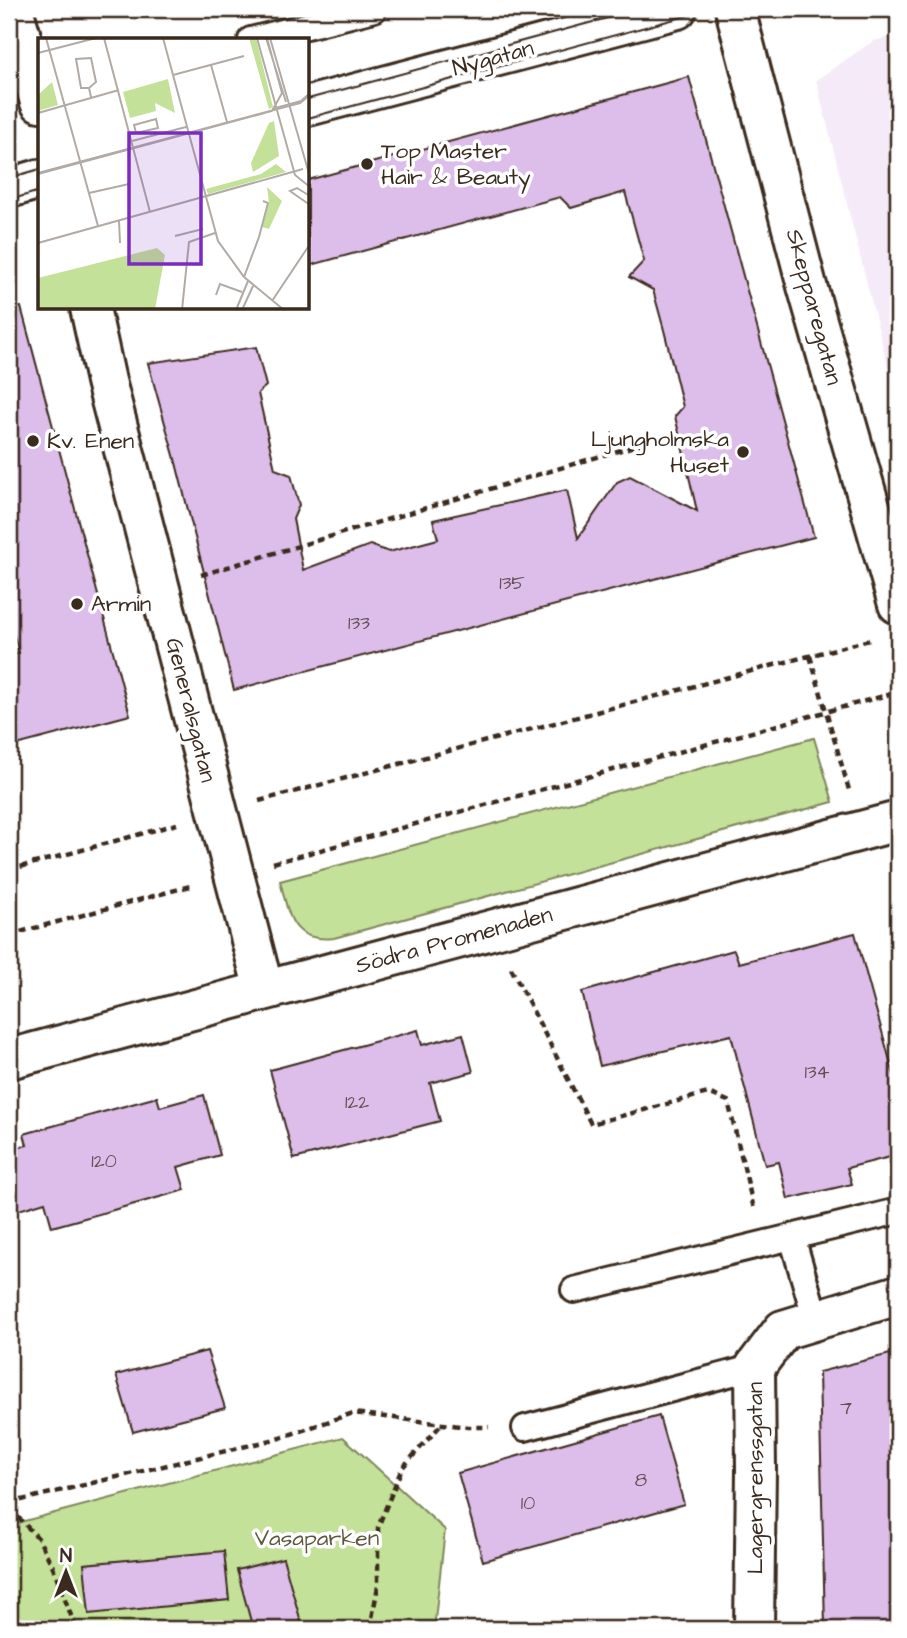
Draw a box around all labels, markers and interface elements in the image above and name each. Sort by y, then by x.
street label: Nygatan [449,32,538,85]
inset map [38,38,310,310]
place label: Top Master Hair & Beauty [381,135,531,194]
marker: Top Master Hair & Beauty [359,156,375,172]
street label: Skepparegatan [777,226,850,389]
place label: Ljungholmska Huset [591,423,730,481]
place label: Kv. Enen [47,425,134,457]
marker: Kv. Enen [25,433,41,449]
marker: Ljungholmska Huset [735,444,751,460]
house number: 135 [499,570,525,597]
place label: Armin [91,588,151,620]
marker: Armin [69,596,85,612]
house number: 133 [348,610,370,637]
street label: Generalsgatan [157,634,224,786]
street label: Södra Promenaden [352,898,556,982]
house number: 134 [804,1059,830,1086]
house number: 122 [345,1089,369,1116]
house number: 120 [91,1148,117,1175]
street label: Lagergrenssgatan [739,1382,772,1574]
house number: 7 [840,1395,852,1422]
house number: 8 [635,1467,647,1494]
house number: 10 [521,1490,535,1517]
park label: Vasaparken [255,1522,379,1554]
north arrow [32,1536,102,1606]
text: N [60,1543,72,1570]

